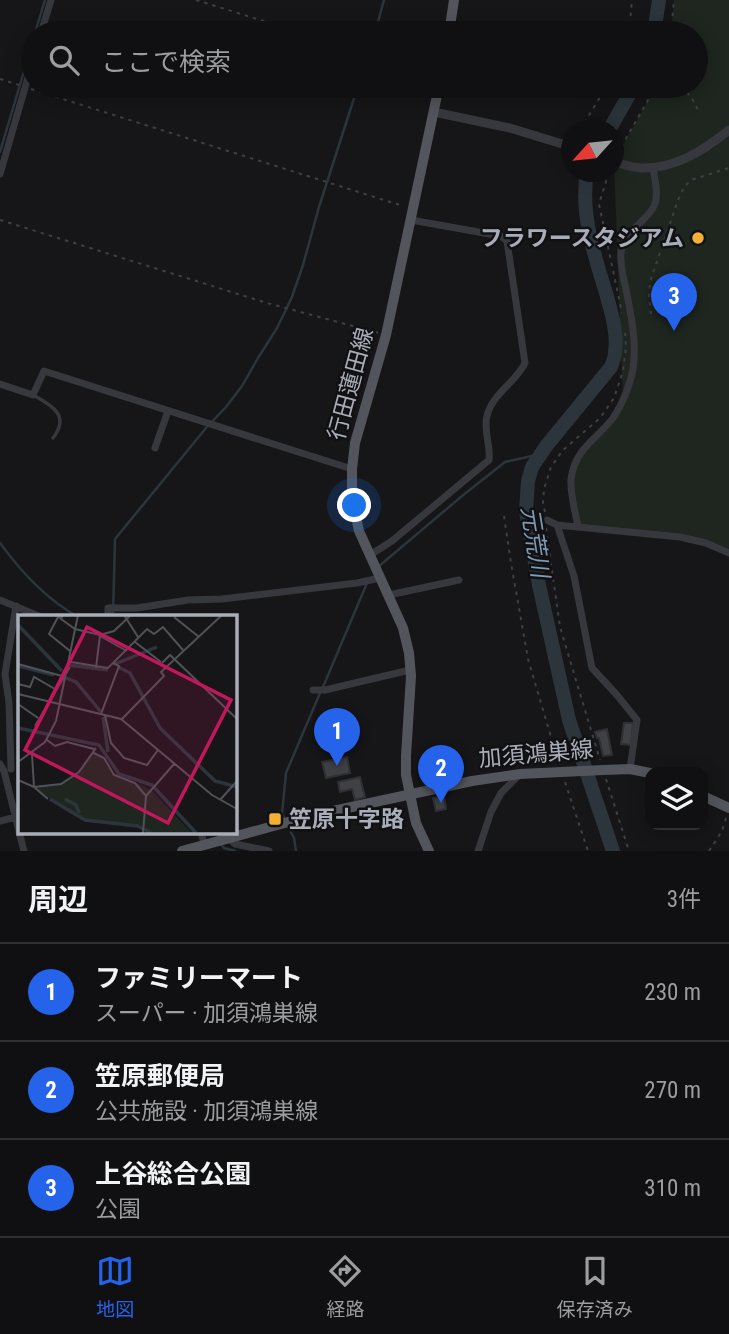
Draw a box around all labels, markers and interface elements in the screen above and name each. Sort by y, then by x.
search box [21,21,708,98]
icon: search [45,41,83,79]
text: ここで検索 [101,47,231,77]
north arrow [561,119,624,182]
place label: フラワースタジアム [480,225,684,252]
marker: フラワースタジアム [690,230,706,246]
pin: 3 [651,273,697,331]
street label: 行田蓮田線 [323,325,379,443]
your location [337,488,371,522]
water label: 元荒川 [516,504,555,583]
inset map [18,615,236,834]
pin: 1 [314,708,360,766]
street label: 加須鴻巣線 [478,736,594,772]
pin: 2 [418,745,464,803]
map controls [645,767,708,830]
button: layers [645,767,708,830]
place label: 笠原十字路 [289,806,404,833]
marker: 笠原十字路 [267,811,283,827]
text: 周辺 [28,882,88,917]
text: 3件 [667,886,701,913]
text: ファミリーマート [95,963,303,993]
text: 1 [45,979,57,1006]
text: 230 m [644,979,701,1006]
text: スーパー · 加須鴻巣線 [95,1000,318,1027]
text: 笠原郵便局 [95,1061,225,1091]
text: 2 [45,1077,57,1104]
text: 270 m [644,1077,701,1104]
text: 公共施設 · 加須鴻巣線 [95,1098,318,1125]
text: 上谷総合公園 [95,1159,251,1189]
text: 3 [45,1175,57,1202]
text: 310 m [644,1175,701,1202]
text: 公園 [95,1196,141,1223]
tab: 地図 [96,1252,134,1321]
tab: 経路 [326,1252,365,1321]
tab: 保存済み [557,1252,633,1321]

